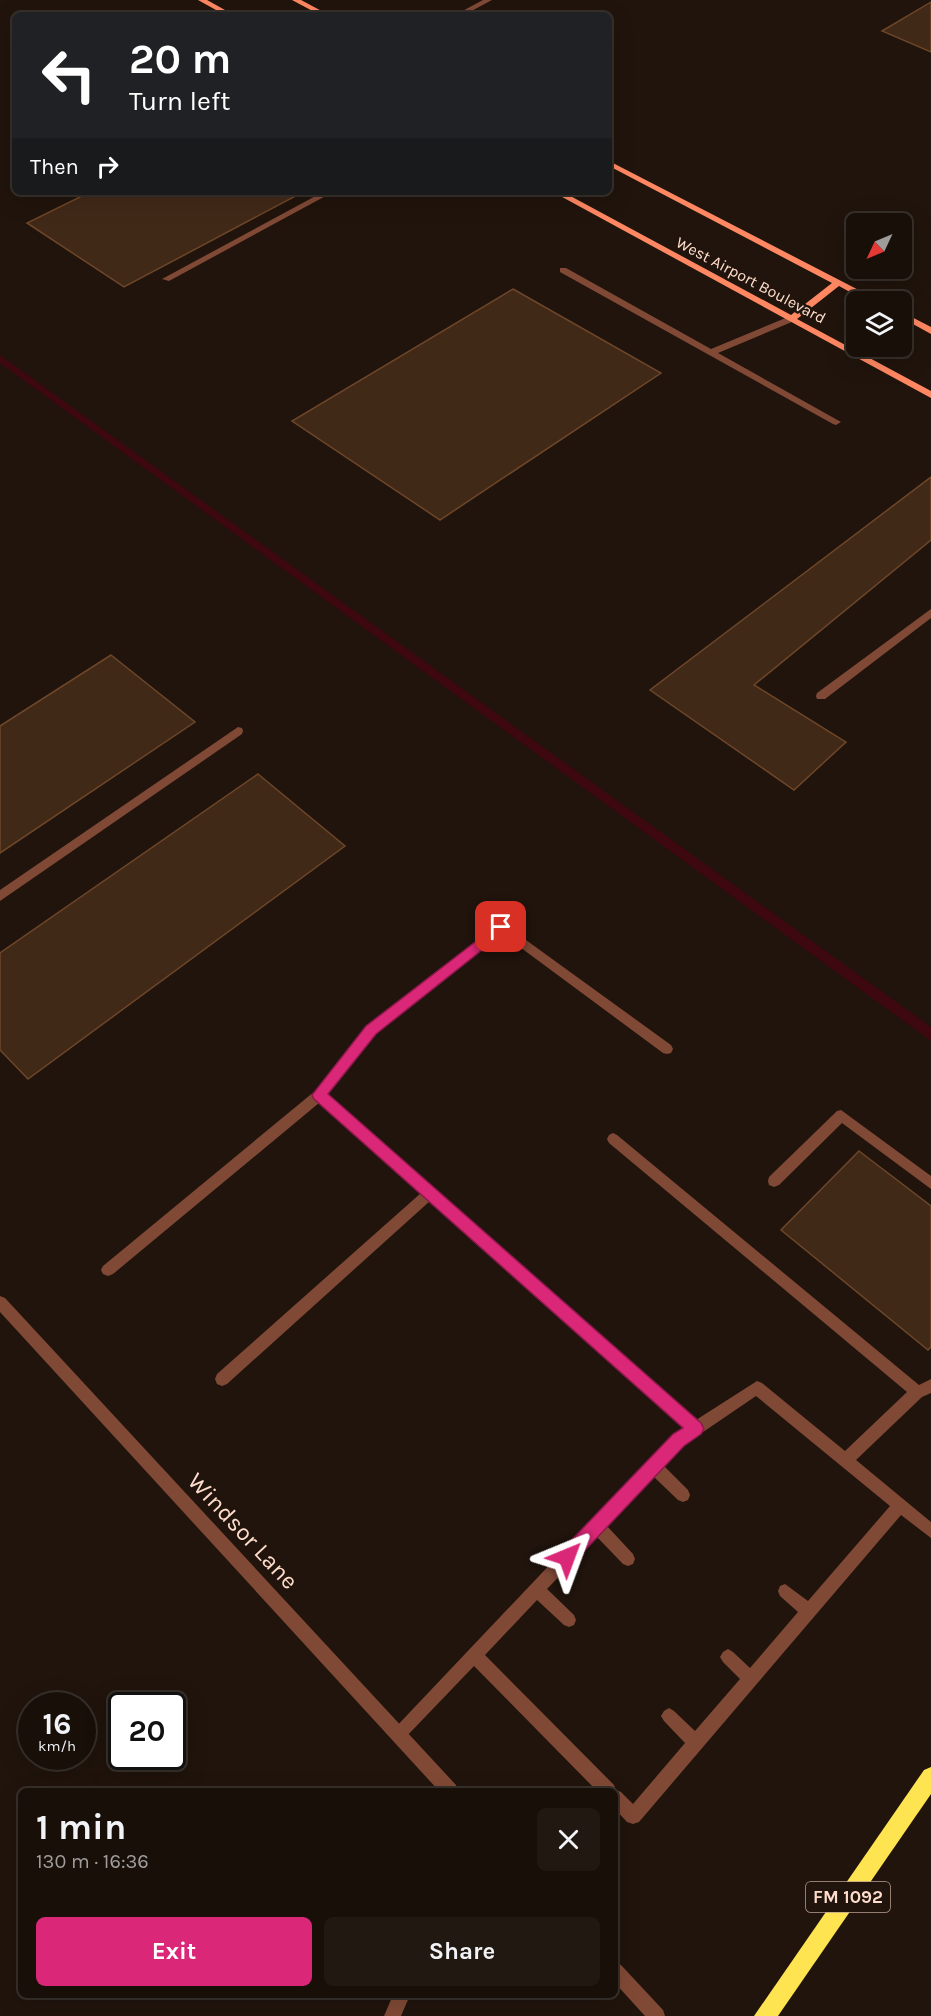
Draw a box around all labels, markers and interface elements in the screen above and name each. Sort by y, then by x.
text: 20 m [129,34,231,84]
icon: left [30,36,108,114]
text: Turn left [129,85,230,117]
icon: right [91,150,124,183]
text: Then [30,154,79,180]
north arrow [846,213,912,279]
map controls [846,213,912,357]
street label: West Airport Boulevard [673,232,829,328]
button: layers [846,291,912,357]
pin [475,901,526,952]
icon: arrive [484,910,517,943]
street label: Windsor Lane [182,1467,304,1595]
position arrow [535,1525,599,1589]
speed limit sign: 20 [108,1692,186,1770]
text: 16 [43,1706,71,1742]
text: km/h [38,1737,76,1755]
text: 1 min [36,1806,126,1848]
button: close [537,1808,600,1871]
text: 130 m · 16:36 [36,1850,149,1873]
road number: FM 1092 [806,1882,890,1912]
button: Exit [36,1917,312,1986]
button: Share [324,1917,600,1986]

